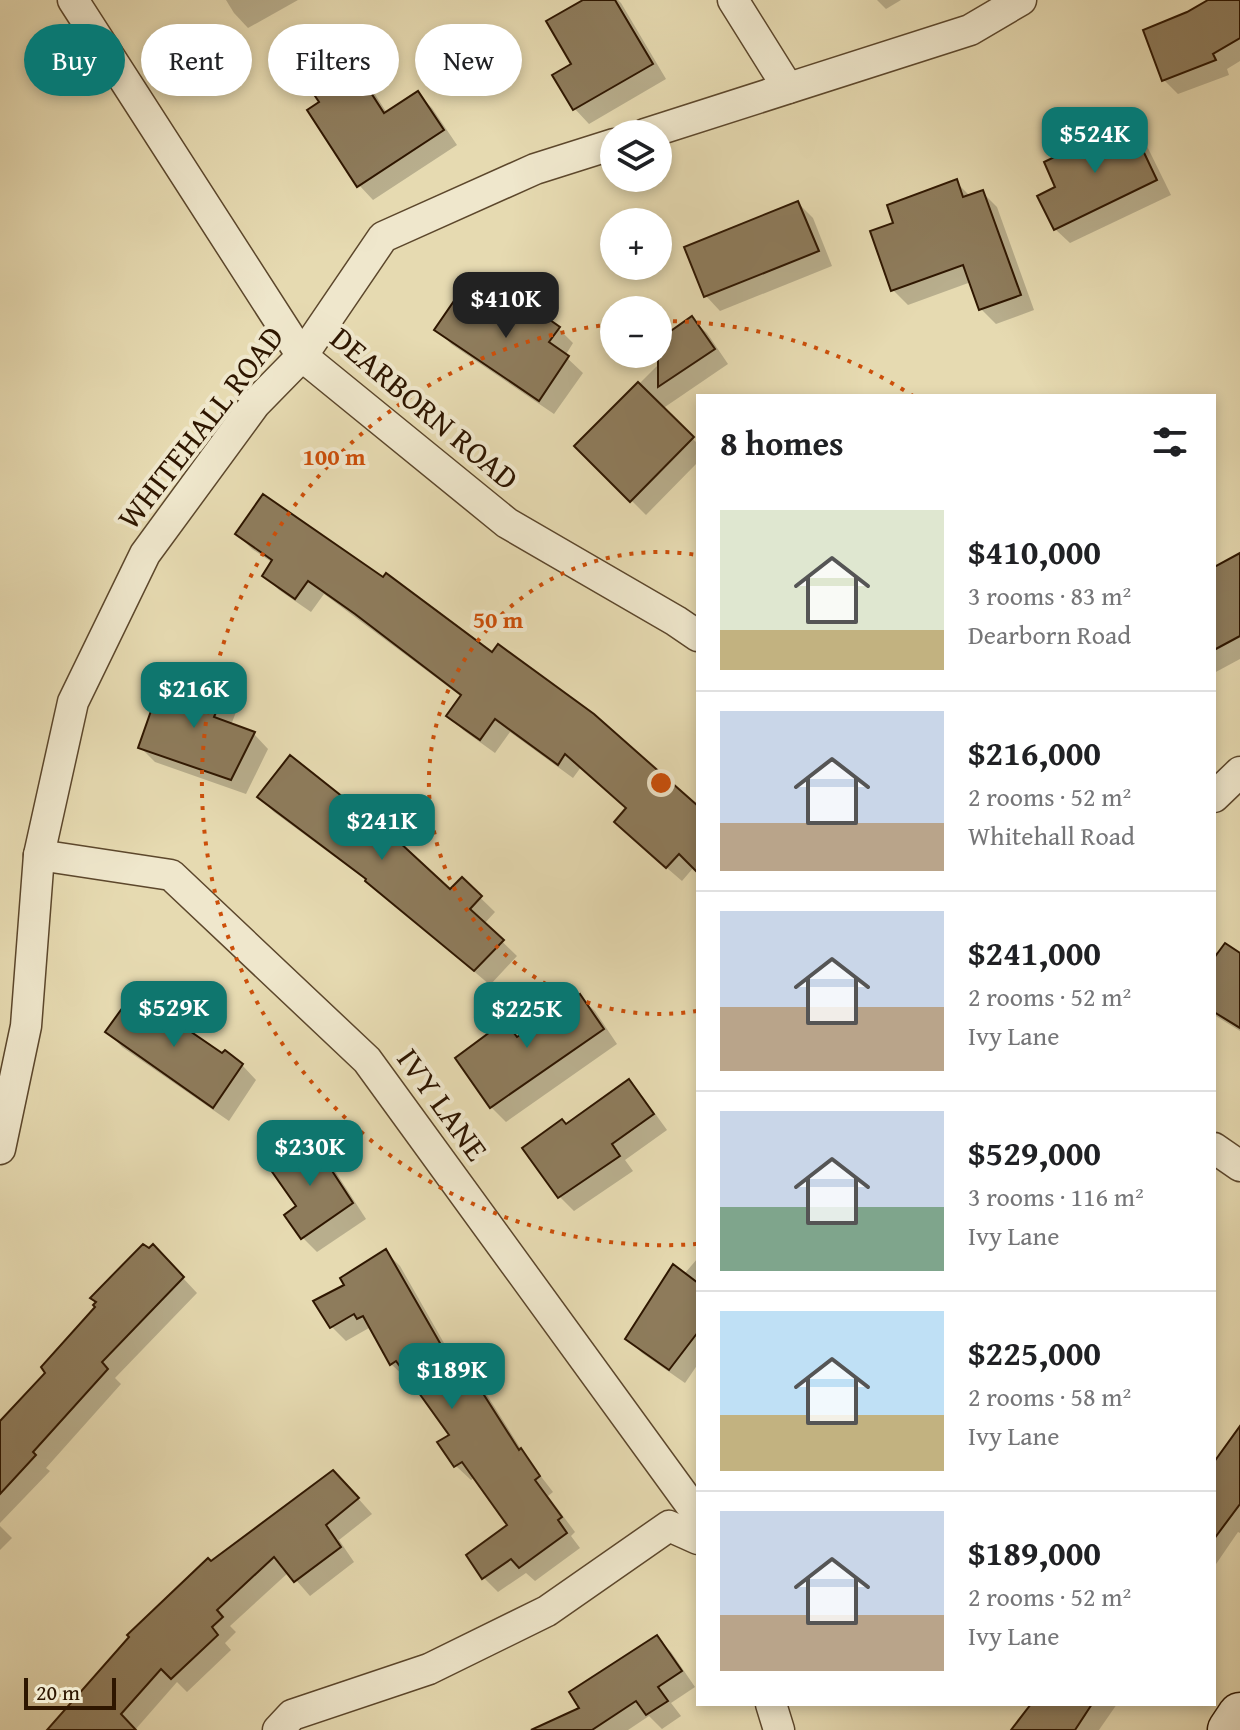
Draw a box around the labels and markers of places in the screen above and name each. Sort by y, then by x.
pin: $524K [1039,107,1151,175]
pin: $410K [450,272,562,340]
pin: $216K [138,662,250,730]
centre of rings [647,769,675,797]
pin: $241K [326,794,438,862]
pin: $529K [118,981,230,1049]
pin: $225K [471,982,583,1050]
pin: $230K [254,1120,366,1188]
pin: $189K [396,1343,508,1411]

